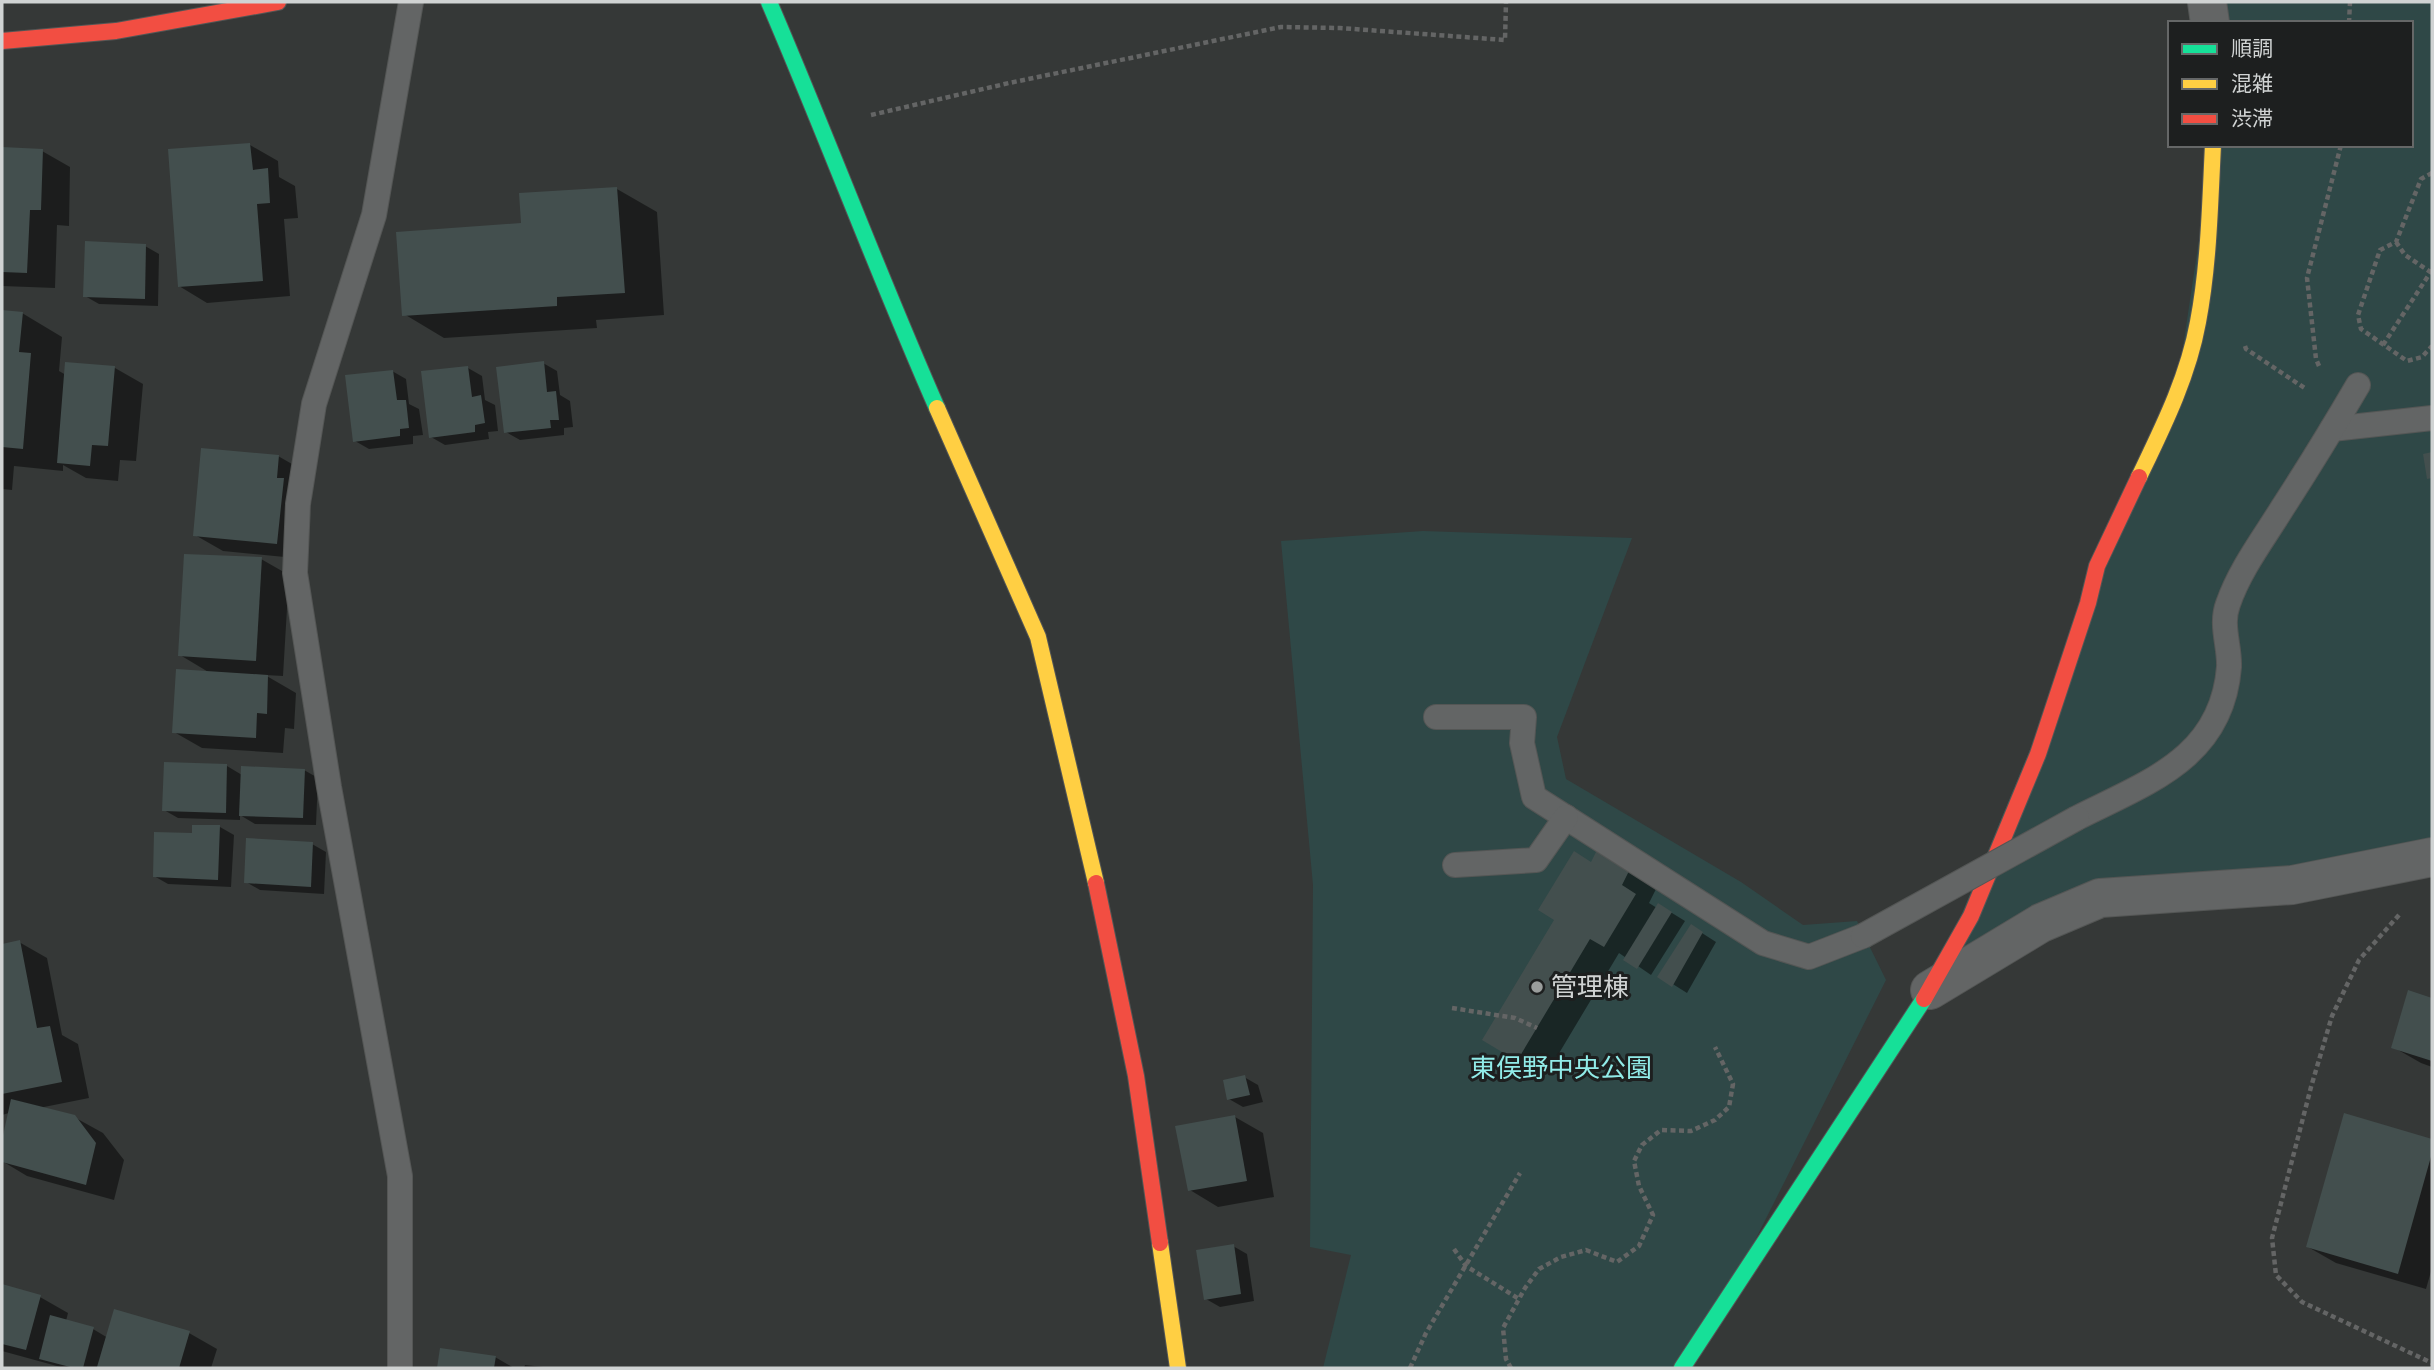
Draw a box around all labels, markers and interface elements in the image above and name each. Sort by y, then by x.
legend [2168,21,2413,147]
text: 順調 [2231,38,2273,60]
text: 混雑 [2231,73,2273,95]
text: 渋滞 [2231,108,2273,130]
place label: 管理棟 [1551,973,1629,1001]
marker: 管理棟 [1529,979,1545,995]
park label: 東俣野中央公園 [1470,1055,1652,1082]

